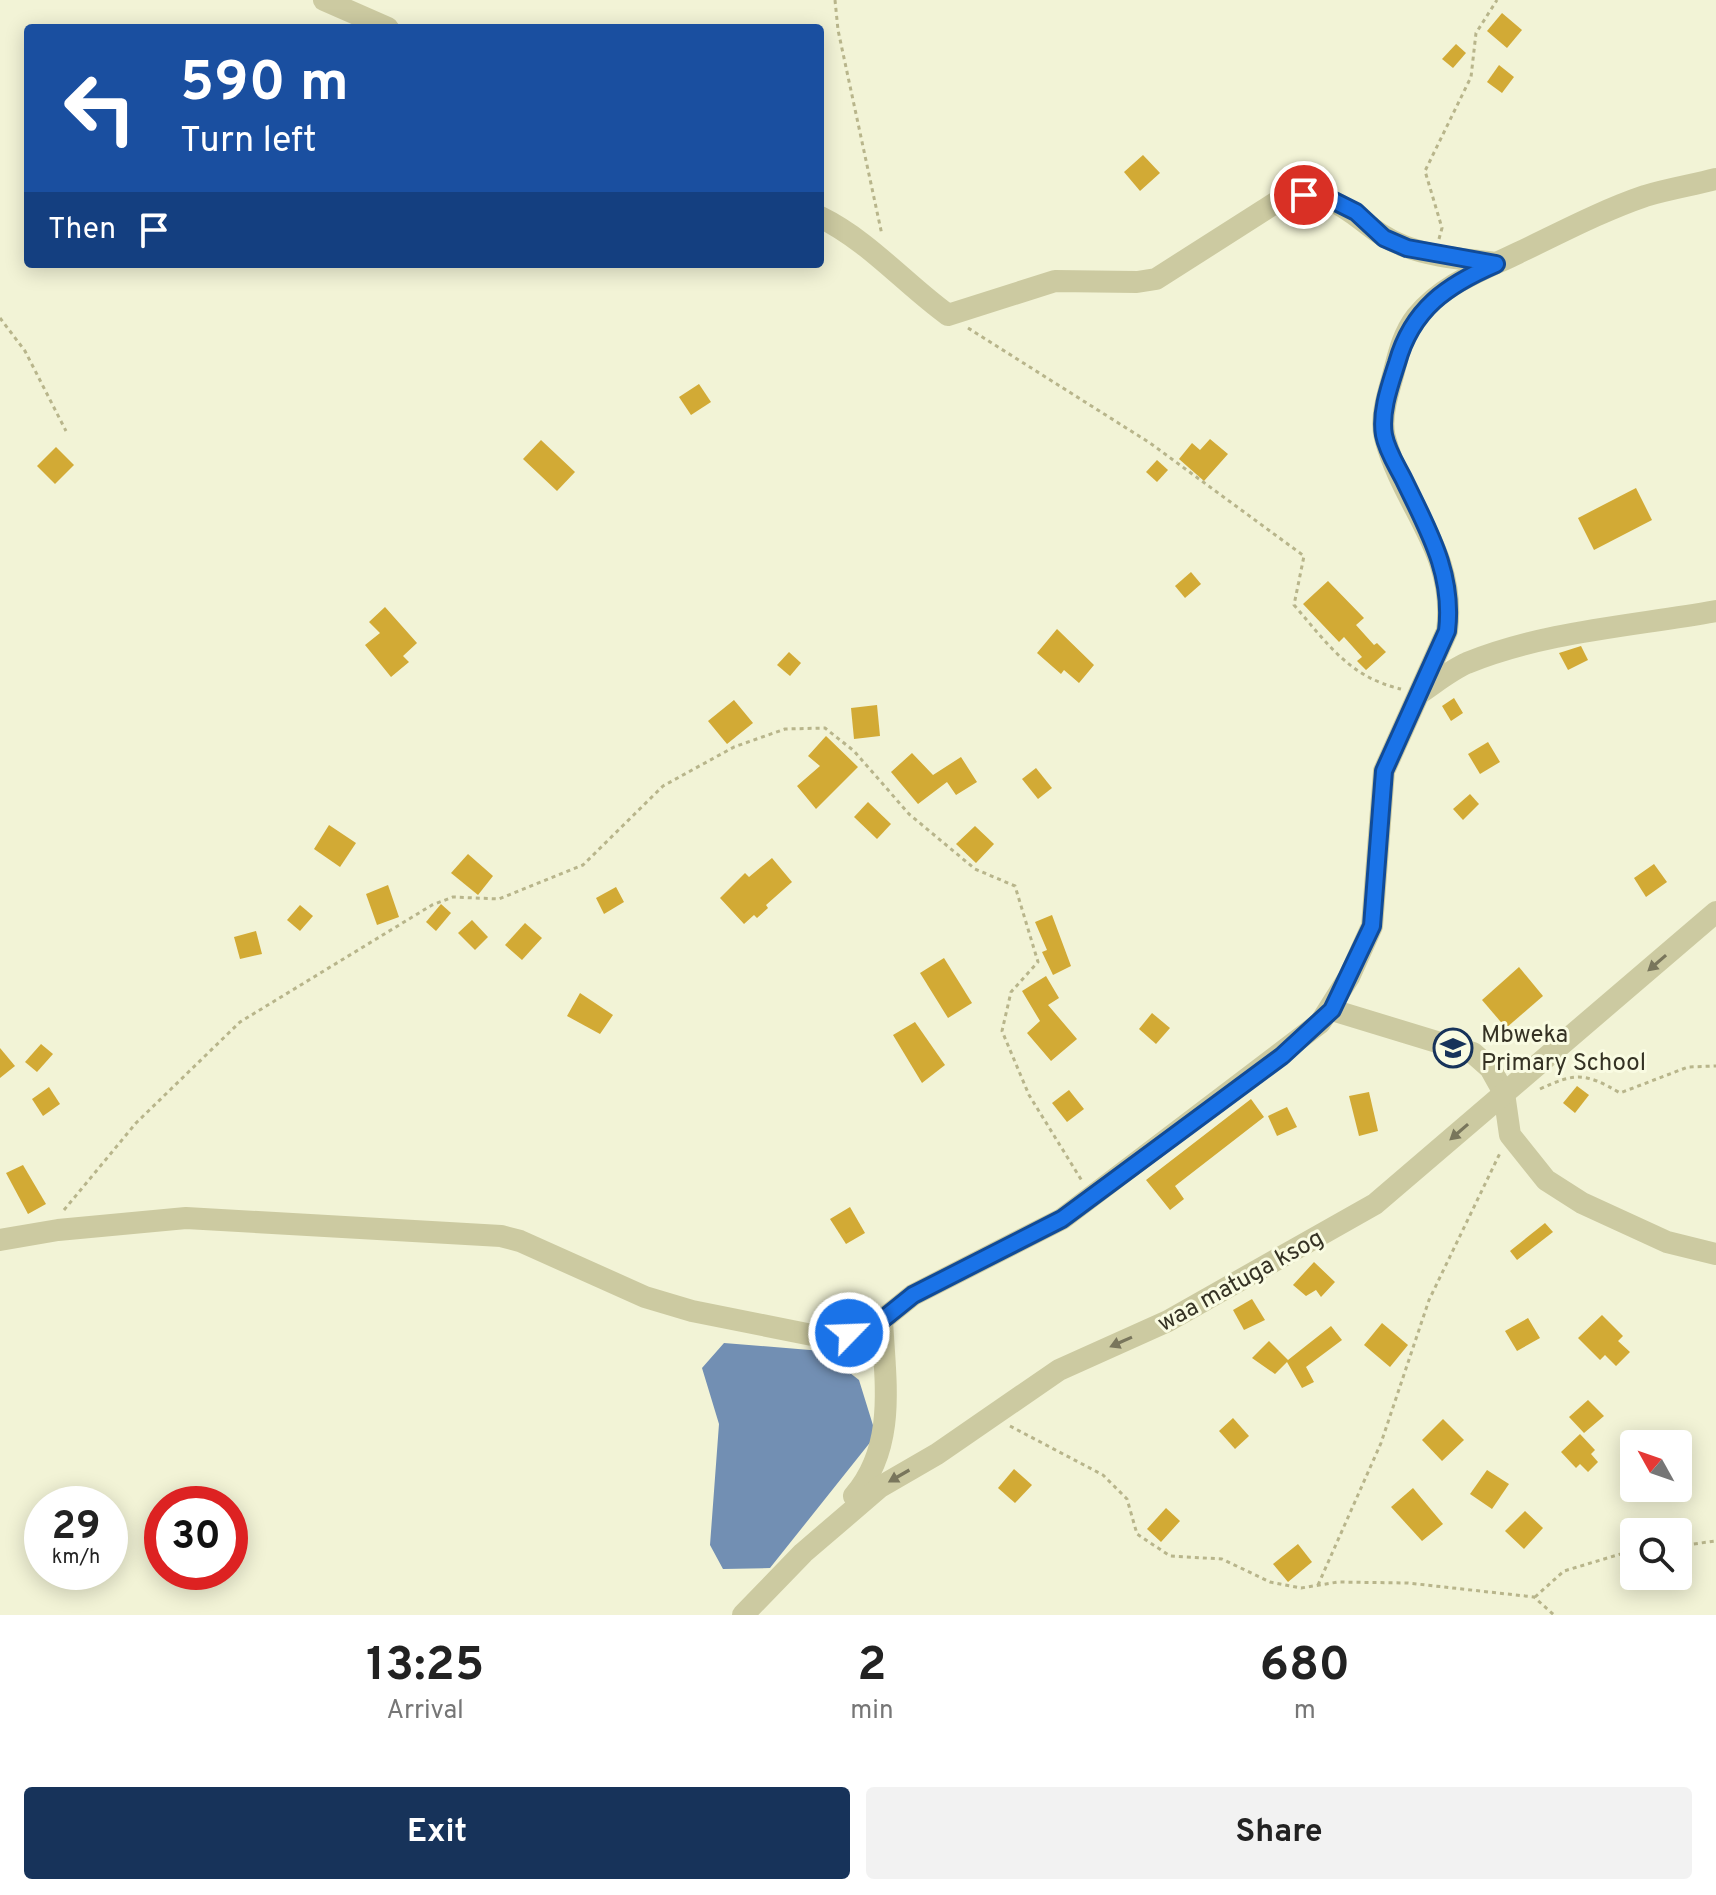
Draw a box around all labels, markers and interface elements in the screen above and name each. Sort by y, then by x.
text: 590 m [180,50,349,120]
icon: left [48,56,152,160]
text: Turn left [180,119,317,165]
pin [1270,161,1338,229]
icon: arrive [1282,173,1326,217]
icon: arrive [132,208,176,252]
text: Then [48,212,116,249]
one-way arrow [1647,954,1667,971]
place label: Mbweka Primary School [1481,1021,1646,1079]
school or university icon: Mbweka Primary School [1432,1027,1474,1069]
one-way arrow [1449,1123,1469,1140]
street label: waa matuga ksog [1153,1224,1329,1340]
position arrow [807,1291,891,1375]
one-way arrow [1109,1335,1133,1349]
north arrow [1620,1430,1692,1502]
map controls [1620,1430,1692,1590]
one-way arrow [888,1469,910,1483]
speed limit sign: 30 [144,1486,248,1590]
text: 29 [51,1503,101,1553]
button: search [1620,1518,1692,1590]
text: km/h [52,1545,100,1571]
text: 13:25 [366,1637,484,1697]
text: 2 [857,1637,887,1697]
text: 680 [1260,1637,1350,1697]
text: Arrival [386,1695,464,1728]
text: min [850,1695,894,1728]
text: m [1294,1695,1316,1728]
button: Exit [24,1787,850,1879]
button: Share [866,1787,1692,1879]

